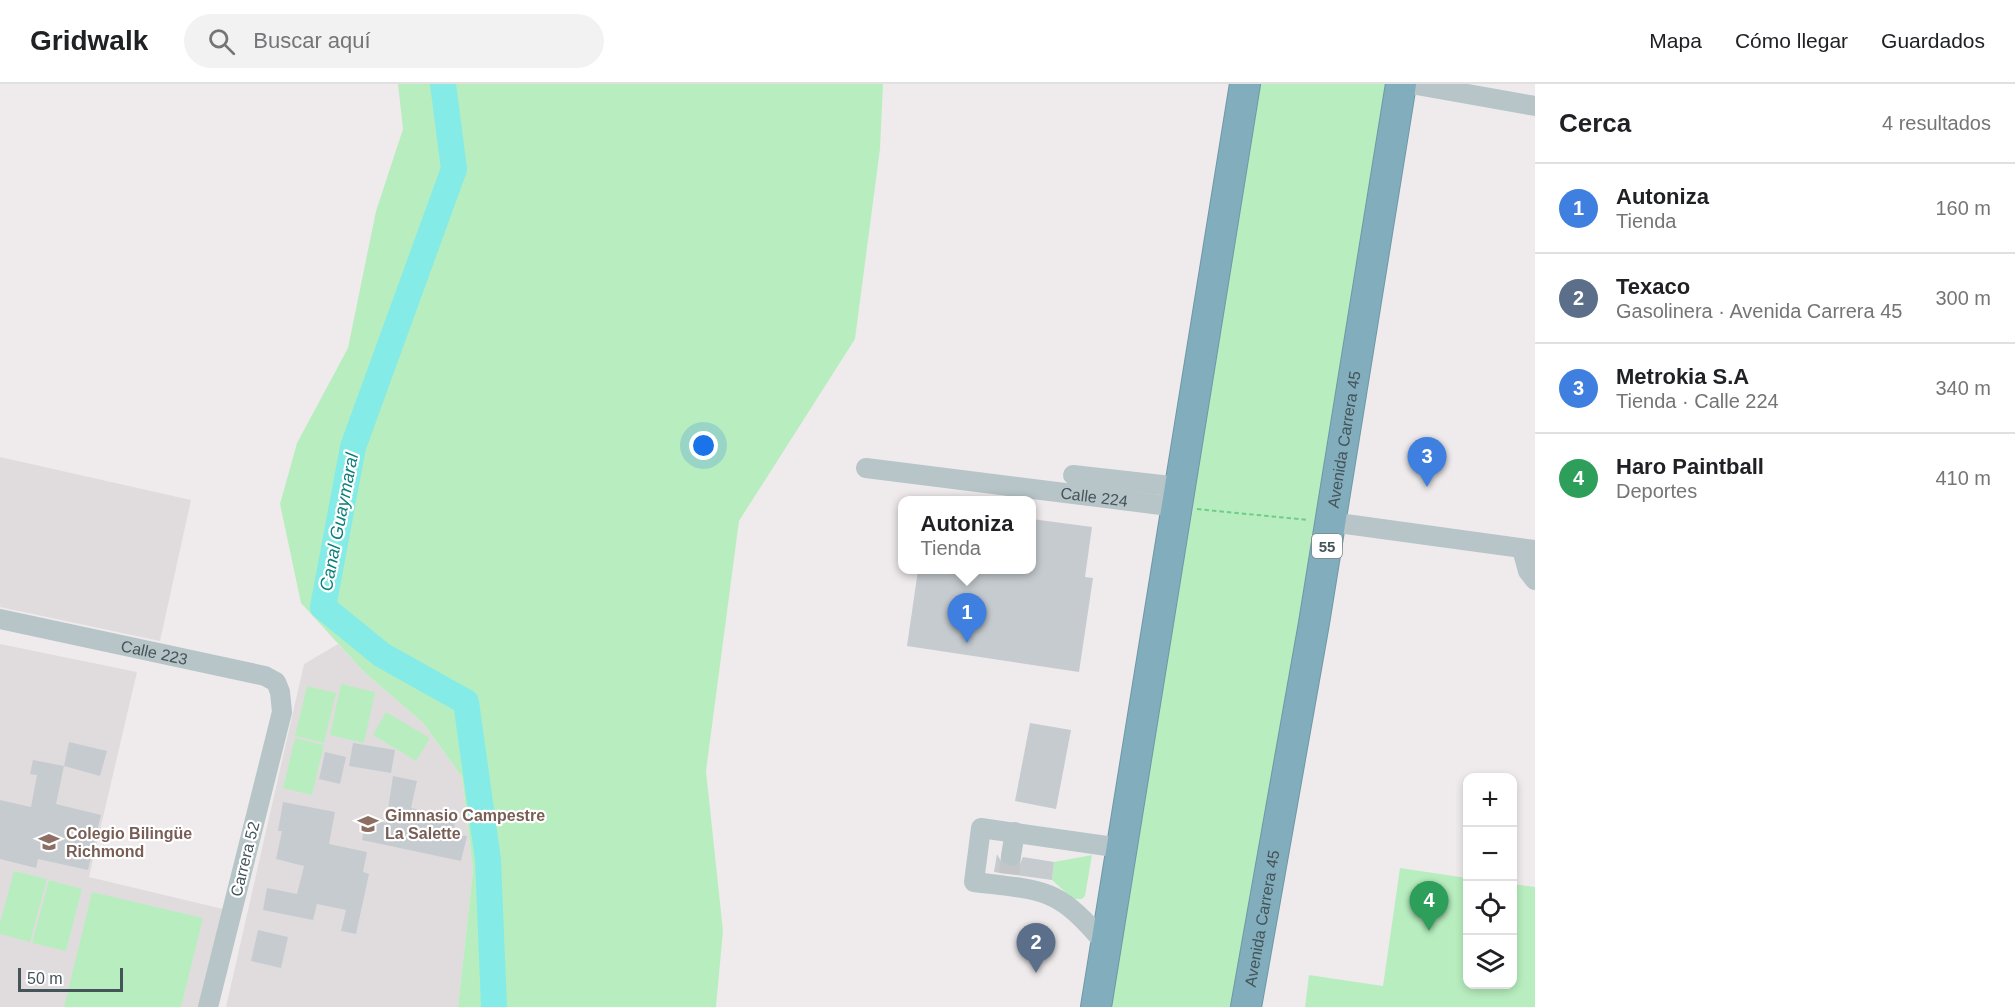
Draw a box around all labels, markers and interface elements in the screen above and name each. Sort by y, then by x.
search box [184,14,604,68]
text: Gridwalk [30,25,148,56]
icon: search [205,25,238,58]
text: Buscar aquí [253,28,371,53]
text: Mapa [1649,29,1702,52]
text: Cómo llegar [1735,29,1848,52]
text: Guardados [1881,29,1985,52]
text: Cerca [1559,108,1631,138]
text: 4 resultados [1882,112,1991,134]
text: Autoniza [1616,184,1709,209]
text: 1 [1573,197,1584,219]
text: 160 m [1935,197,1991,219]
text: Tienda [1616,210,1676,232]
text: Texaco [1616,274,1690,299]
text: 2 [1573,287,1584,309]
text: 300 m [1935,287,1991,309]
text: Gasolinera · Avenida Carrera 45 [1616,300,1902,322]
text: Metrokia S.A [1616,364,1749,389]
street label: Avenida Carrera 45 [1324,370,1363,509]
text: 3 [1573,377,1584,399]
text: 340 m [1935,377,1991,399]
text: Tienda · Calle 224 [1616,390,1779,412]
your location [689,431,718,460]
pin: 3 [1408,438,1446,487]
water label: Canal Guaymaral [316,450,362,593]
text: Haro Paintball [1616,454,1764,479]
text: 4 [1573,467,1584,489]
text: 410 m [1935,467,1991,489]
text: Deportes [1616,480,1697,502]
street label: Calle 224 [1060,484,1129,509]
popup [898,496,1036,574]
text: Autoniza [921,511,1013,536]
road number: 55 [1312,534,1342,558]
text: Tienda [921,537,981,559]
pin: 1 [948,594,986,643]
street label: Calle 223 [120,637,189,668]
map controls [1463,773,1517,989]
button: + [1463,773,1517,827]
place label: Gimnasio Campestre La Salette [385,807,545,842]
school or university icon: Gimnasio Campestre La Salette [356,812,380,836]
street label: Carrera 52 [228,820,263,898]
place label: Colegio Bilingüe Richmond [66,825,192,860]
button: − [1463,827,1517,881]
school or university icon: Colegio Bilingüe Richmond [37,830,61,854]
street label: Avenida Carrera 45 [1241,849,1282,988]
button: locate [1463,881,1517,935]
pin: 4 [1410,882,1448,931]
pin: 2 [1016,924,1056,973]
button: layers [1463,935,1517,989]
scale bar [18,965,123,992]
text: 50 m [27,970,63,987]

